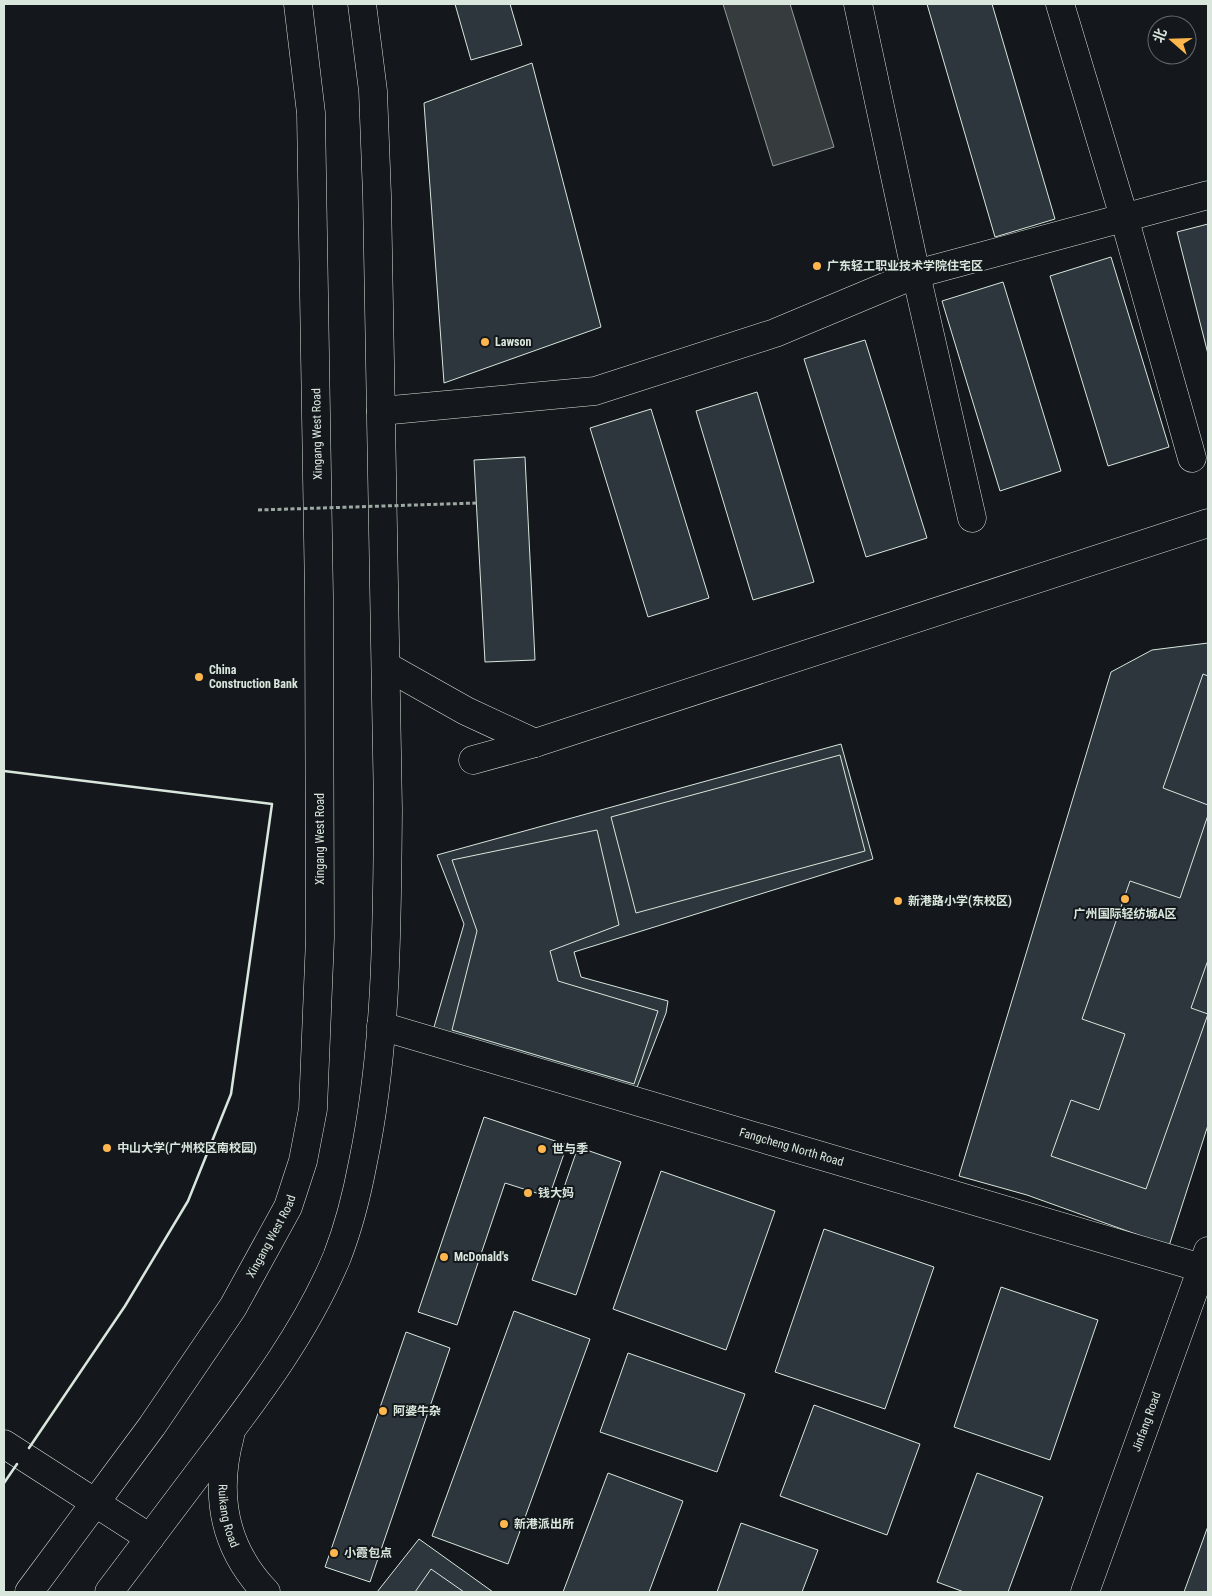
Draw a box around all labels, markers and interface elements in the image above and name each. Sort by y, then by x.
north arrow [1147,15,1197,65]
text: 北 [1150,26,1170,45]
place label: 广东轻工职业技术学院住宅区 [827,259,983,273]
marker: 广东轻工职业技术学院住宅区 [811,260,823,272]
place label: Lawson [495,335,531,349]
marker: Lawson [479,336,491,348]
street label: Xingang West Road [309,388,325,480]
place label: China Construction Bank [209,663,298,691]
marker: China Construction Bank [193,671,205,683]
street label: Xingang West Road [313,793,327,885]
marker: 广州国际轻纺城A区 [1119,893,1131,905]
place label: 新港路小学(东校区) [908,894,1012,908]
marker: 新港路小学(东校区) [892,895,904,907]
place label: 广州国际轻纺城A区 [1073,907,1177,921]
street label: Fangcheng North Road [738,1125,845,1169]
place label: 中山大学(广州校区南校园) [117,1141,257,1155]
marker: 中山大学(广州校区南校园) [101,1142,113,1154]
place label: 世与季 [552,1142,588,1156]
marker: 世与季 [536,1143,548,1155]
place label: 钱大妈 [538,1186,574,1200]
marker: 钱大妈 [522,1187,534,1199]
street label: Xingang West Road [243,1193,298,1280]
place label: McDonald's [454,1250,509,1264]
marker: McDonald's [438,1251,450,1263]
street label: Jinfang Road [1129,1390,1164,1454]
place label: 阿婆牛杂 [393,1404,441,1418]
marker: 阿婆牛杂 [377,1405,389,1417]
street label: Ruikang Road [216,1484,242,1550]
place label: 新港派出所 [514,1517,574,1531]
marker: 新港派出所 [498,1518,510,1530]
place label: 小霞包点 [344,1546,392,1560]
marker: 小霞包点 [328,1547,340,1559]

